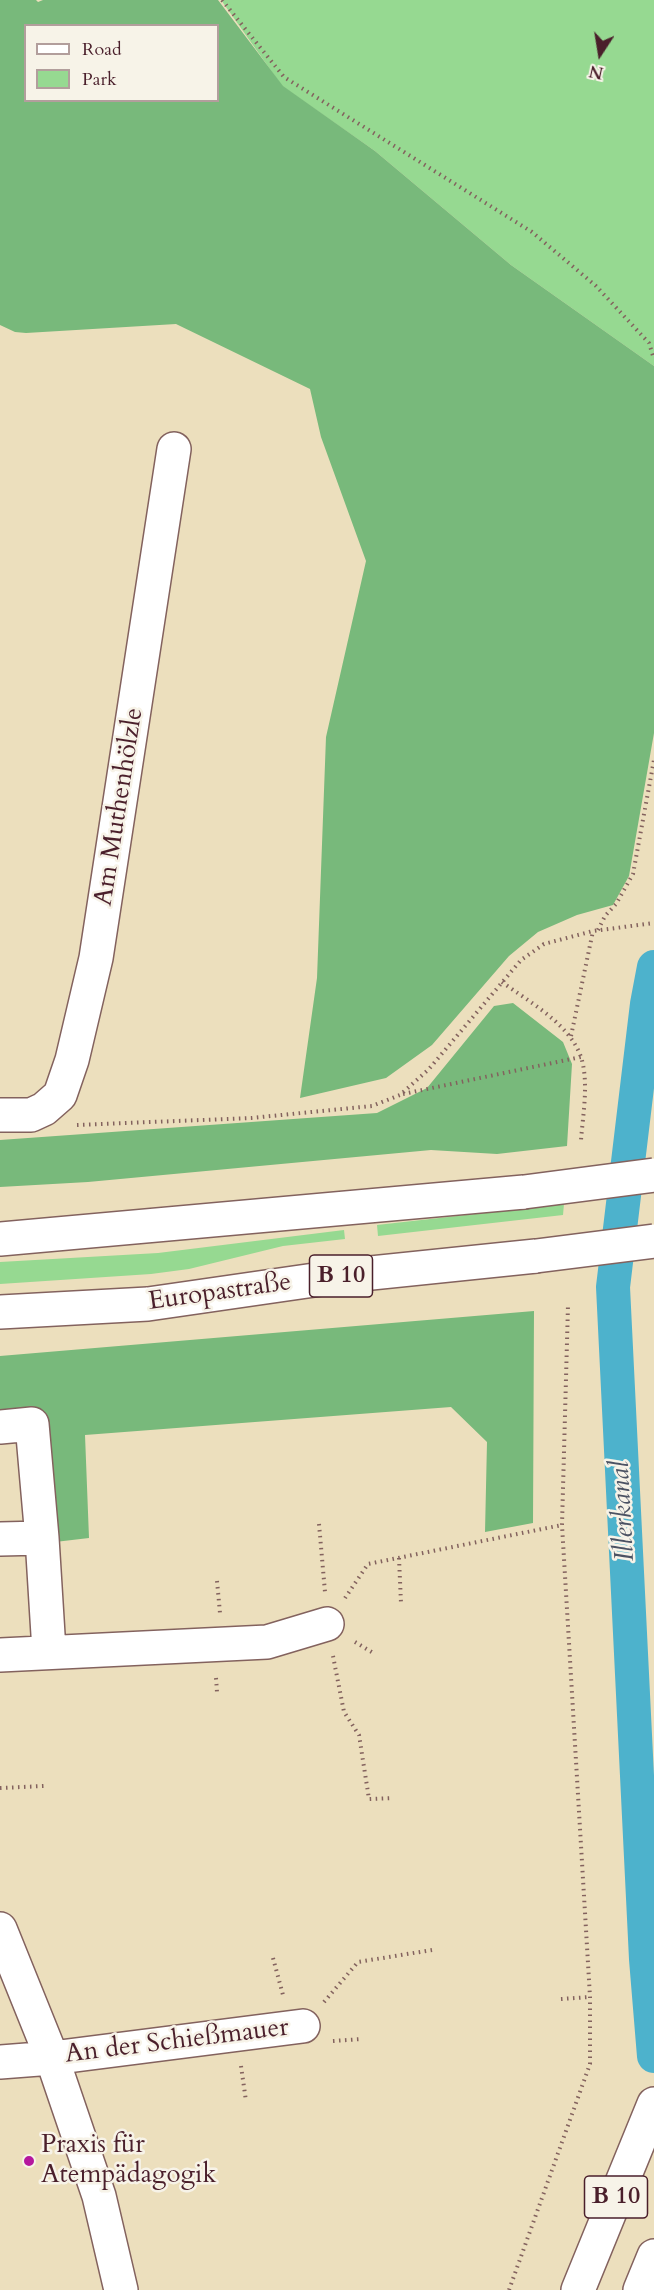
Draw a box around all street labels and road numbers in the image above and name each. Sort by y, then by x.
street label: Am Muthenhölzle [89,706,151,908]
road number: B 10 [310,1255,372,1297]
street label: Europastraße [147,1268,293,1318]
street label: An der Schießmauer [63,2013,291,2071]
road number: B 10 [584,2176,648,2218]

